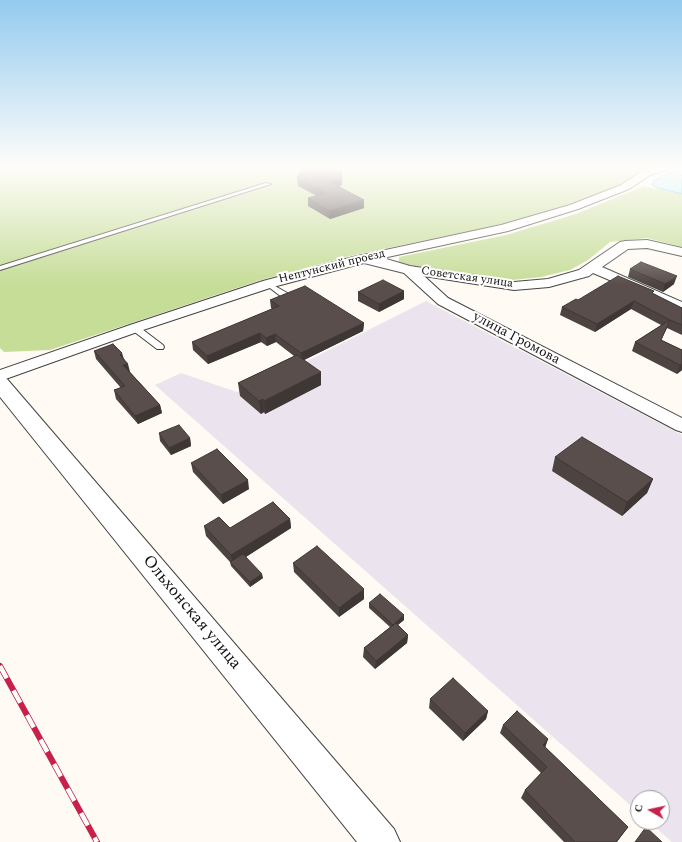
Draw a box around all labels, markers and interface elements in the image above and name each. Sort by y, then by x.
street label: Нептунский проезд [277,247,387,287]
street label: Советская улица [420,264,514,292]
street label: улица Громова [470,309,562,369]
street label: Ольхонская улица [137,552,245,674]
north arrow [630,790,670,830]
text: С [630,803,648,813]

